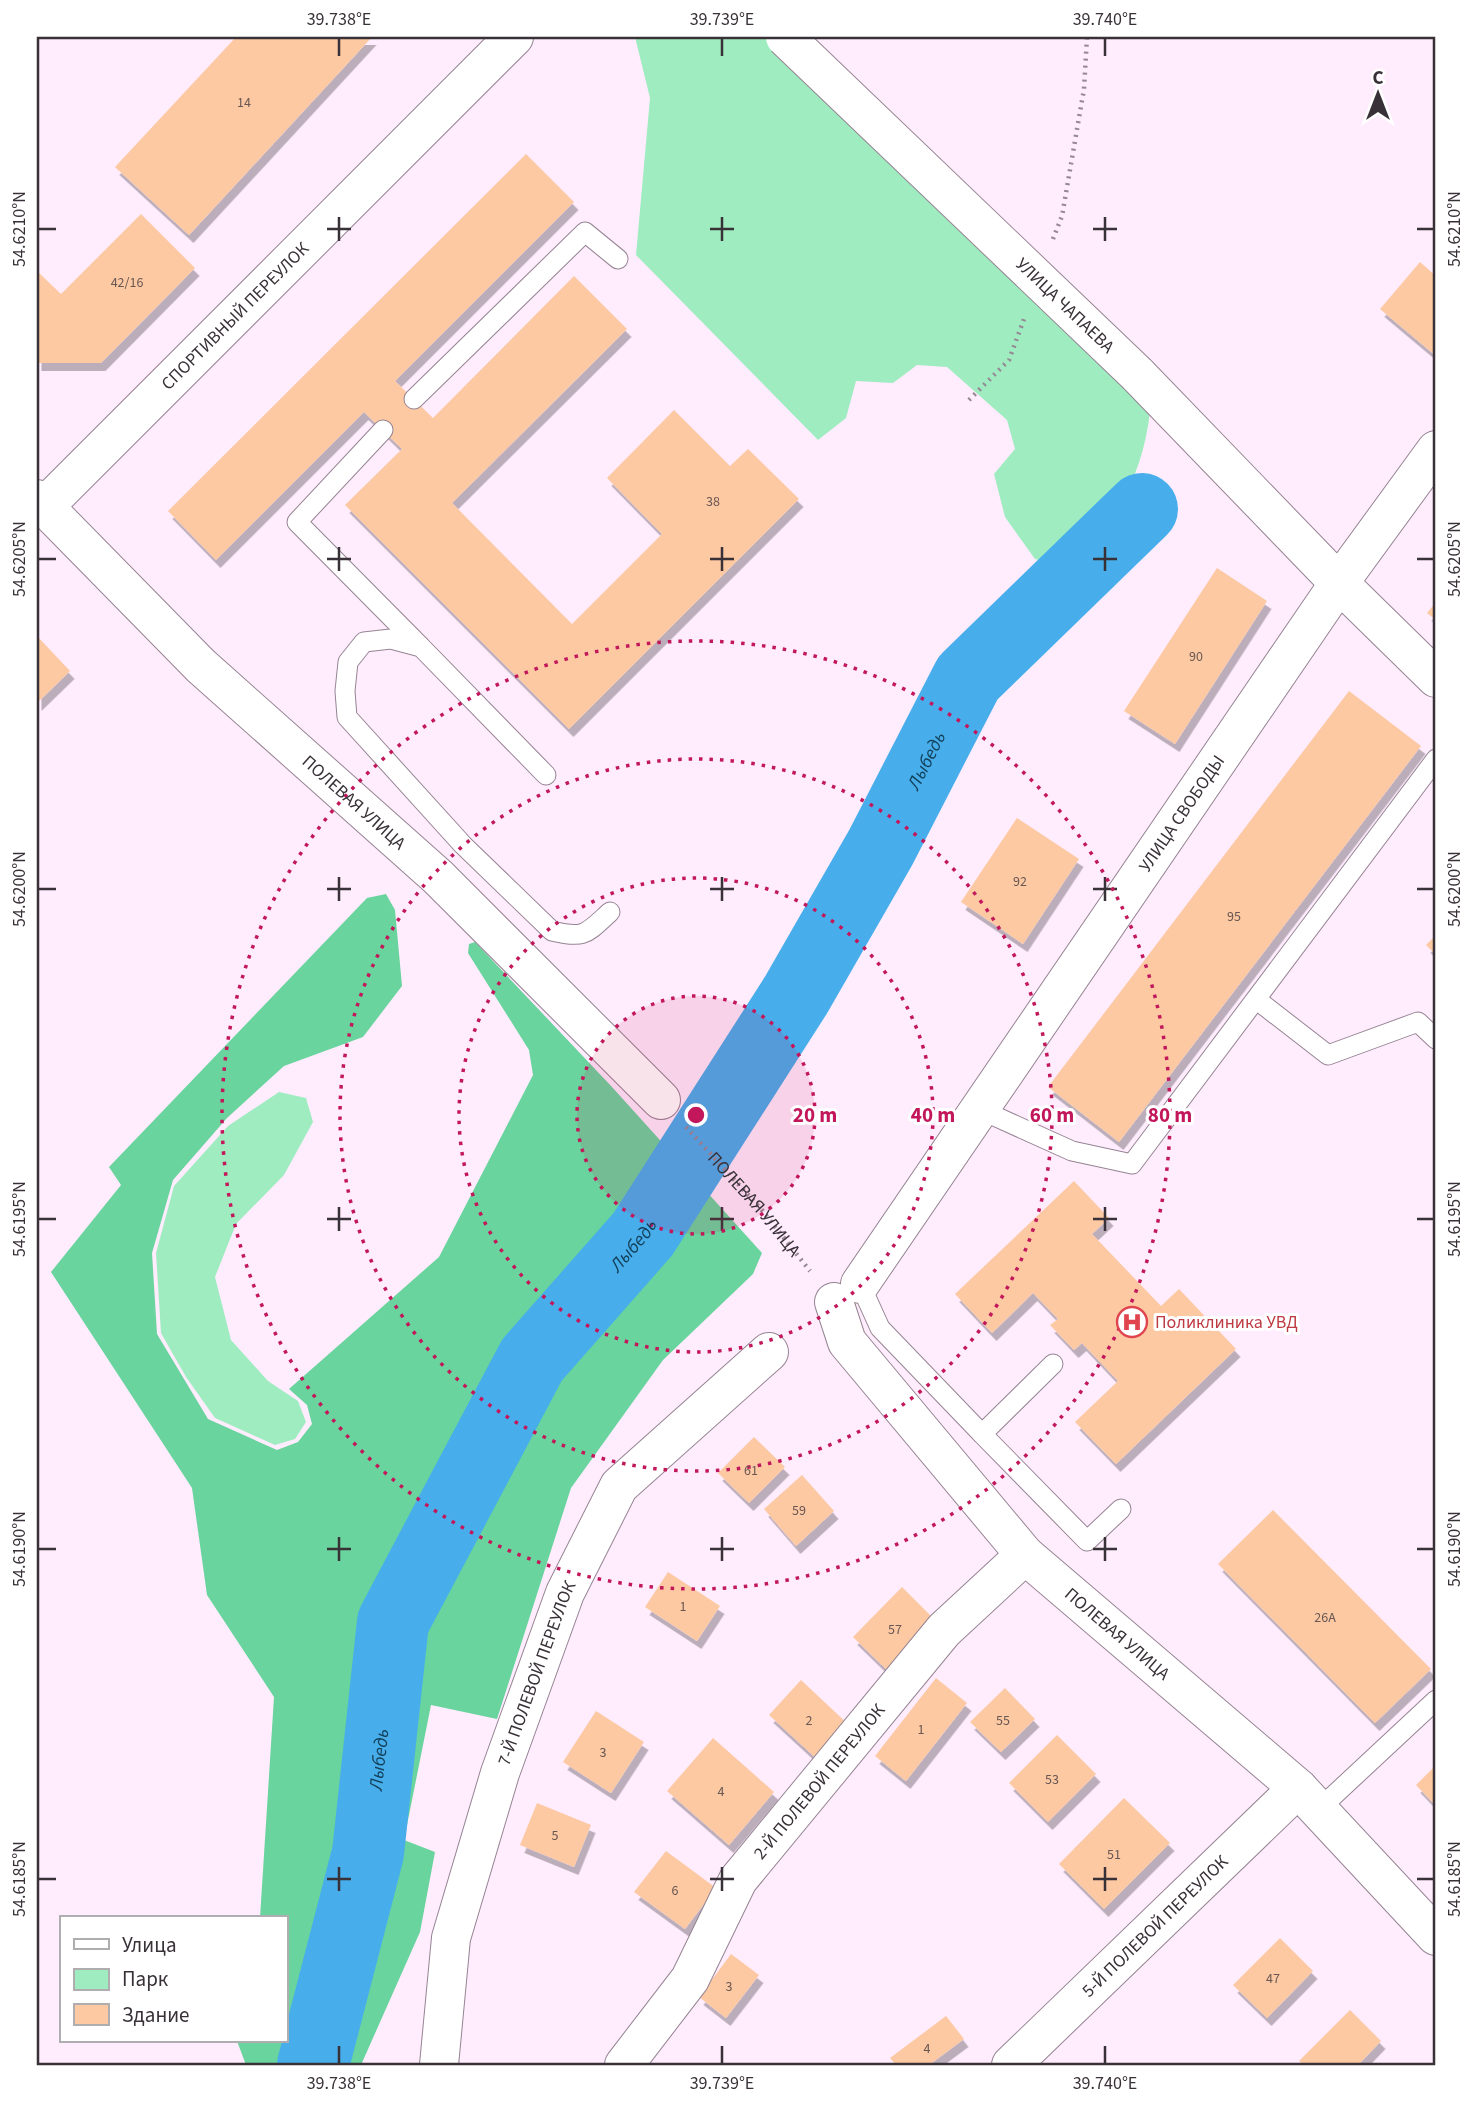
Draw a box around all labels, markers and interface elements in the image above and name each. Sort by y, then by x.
text: 39.738°E [307,7,371,32]
text: 39.739°E [690,7,754,32]
text: 39.740°E [1073,7,1137,32]
north arrow [1344,60,1414,130]
text: С [1372,65,1384,92]
house number: 14 [237,93,251,113]
text: 54.6210°N [7,191,32,267]
text: 54.6210°N [1442,191,1467,267]
street label: СПОРТИВНЫЙ ПЕРЕУЛОК [156,237,315,396]
street label: УЛИЦА ЧАПАЕВА [1010,252,1120,359]
house number: 42/16 [111,273,143,293]
house number: 38 [706,492,720,512]
text: 54.6205°N [7,521,32,597]
text: 54.6205°N [1442,521,1467,597]
house number: 90 [1189,647,1203,667]
water label: Лыбедь [900,727,953,795]
street label: ПОЛЕВАЯ УЛИЦА [296,750,411,856]
street label: УЛИЦА СВОБОДЫ [1133,750,1231,877]
text: 54.6200°N [7,851,32,927]
text: 54.6200°N [1442,851,1467,927]
house number: 92 [1013,872,1027,892]
house number: 95 [1227,907,1241,927]
text: 20 m [793,1100,837,1130]
text: 40 m [911,1100,955,1130]
text: 60 m [1030,1100,1074,1130]
text: 80 m [1148,1100,1192,1130]
centre of rings [684,1103,708,1127]
street label: ПОЛЕВАЯ УЛИЦА [702,1146,806,1262]
text: 54.6195°N [7,1181,32,1257]
text: 54.6195°N [1442,1181,1467,1257]
water label: Лыбедь [603,1214,664,1279]
hospital icon: Поликлиника УВД [1115,1305,1149,1339]
place label: Поликлиника УВД [1155,1310,1298,1335]
house number: 61 [744,1461,758,1481]
house number: 59 [792,1501,806,1521]
text: 54.6190°N [7,1511,32,1587]
text: 54.6190°N [1442,1511,1467,1587]
street label: 7-Й ПОЛЕВОЙ ПЕРЕУЛОК [492,1576,582,1769]
street label: ПОЛЕВАЯ УЛИЦА [1059,1582,1175,1686]
house number: 1 [680,1597,687,1617]
house number: 26А [1314,1608,1336,1628]
house number: 57 [888,1620,902,1640]
street label: 2-Й ПОЛЕВОЙ ПЕРЕУЛОК [748,1698,891,1865]
house number: 2 [806,1711,813,1731]
house number: 55 [996,1711,1010,1731]
house number: 1 [918,1720,925,1740]
water label: Лыбедь [363,1727,396,1793]
house number: 3 [600,1743,607,1763]
house number: 53 [1045,1770,1059,1790]
house number: 4 [718,1782,725,1802]
house number: 5 [552,1826,559,1846]
text: 54.6185°N [7,1841,32,1917]
text: 54.6185°N [1442,1841,1467,1917]
house number: 51 [1107,1845,1121,1865]
street label: 5-Й ПОЛЕВОЙ ПЕРЕУЛОК [1077,1849,1234,2003]
house number: 6 [672,1881,679,1901]
legend [60,1916,287,2042]
text: Улица [122,1930,177,1960]
text: Парк [122,1964,169,1994]
house number: 47 [1266,1969,1280,1989]
house number: 3 [726,1977,733,1997]
text: Здание [122,2000,190,2030]
house number: 4 [924,2039,931,2059]
text: 39.738°E [307,2071,371,2096]
text: 39.739°E [690,2071,754,2096]
text: 39.740°E [1073,2071,1137,2096]

